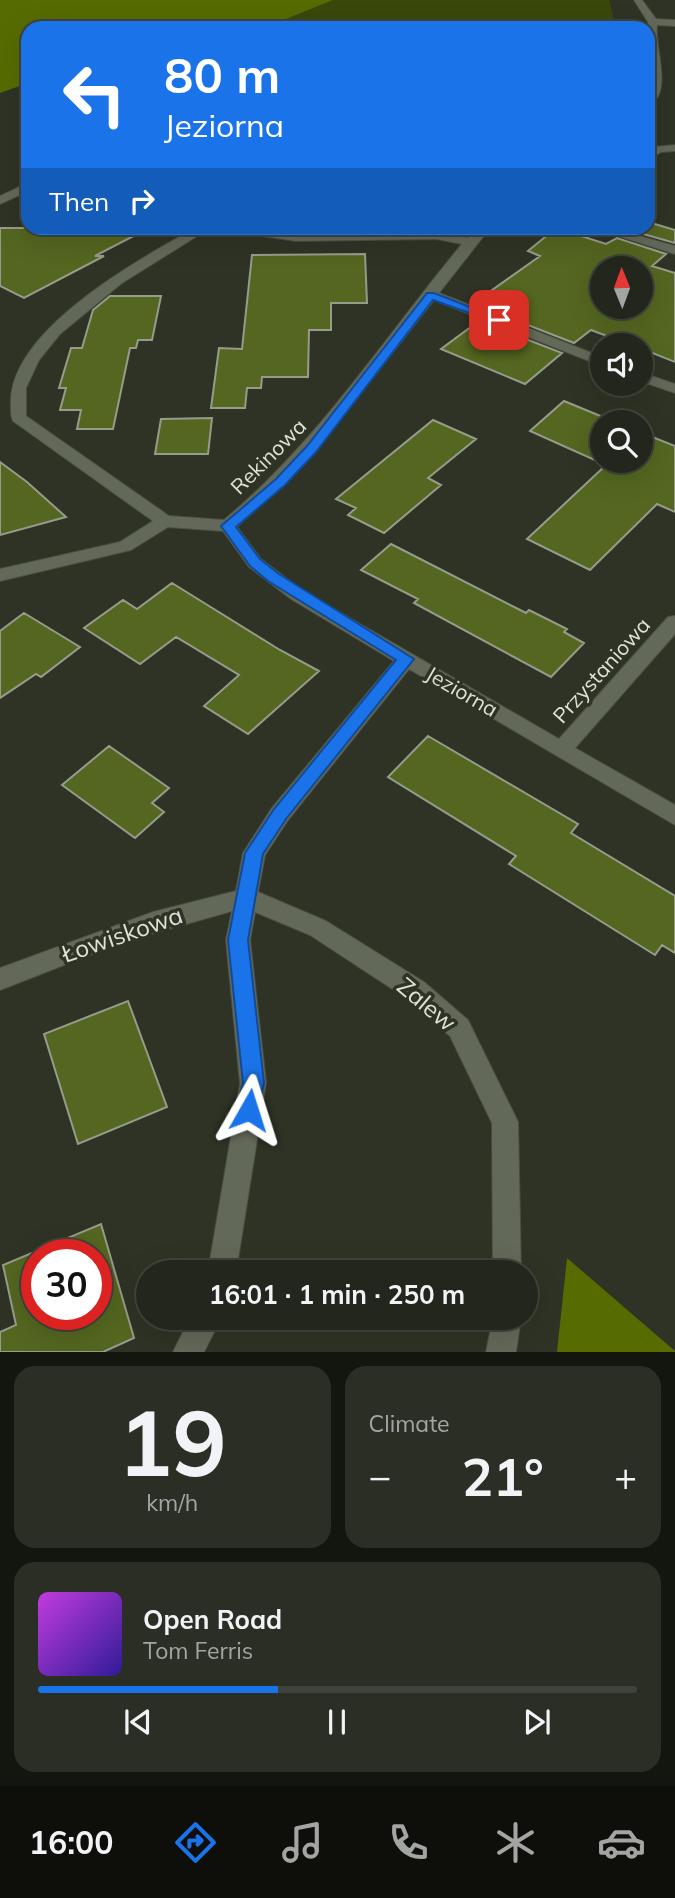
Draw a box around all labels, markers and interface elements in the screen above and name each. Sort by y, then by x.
text: 80 m [164,44,280,105]
icon: left [49,49,140,140]
text: Jeziorna [164,105,284,145]
icon: right [123,182,161,220]
text: Then [49,185,109,218]
north arrow [590,256,653,318]
map controls [590,256,653,473]
pin [469,290,529,350]
icon: arrive [480,301,518,339]
button: sound [590,333,653,396]
button: search [590,410,653,473]
street label: Rekinowa [225,413,311,499]
street label: Przystaniowa [547,612,655,728]
street label: Jeziorna [421,660,503,722]
street label: Łowiskowa [57,899,186,969]
street label: Zalew [391,971,463,1037]
position arrow [212,1073,286,1147]
speed limit sign: 30 [21,1239,112,1330]
text: 16:01 · 1 min · 250 m [209,1278,465,1311]
text: 19 [118,1385,227,1499]
text: Climate [369,1409,450,1438]
text: 21° [462,1444,544,1509]
text: − [369,1452,391,1500]
text: + [614,1452,637,1500]
text: km/h [146,1488,198,1517]
text: Open Road [143,1603,282,1636]
text: Tom Ferris [143,1636,253,1665]
icon: previous [119,1703,157,1741]
icon: pause [318,1703,356,1741]
icon: next [518,1703,556,1741]
icon: directions [171,1818,220,1867]
icon: music [278,1818,327,1867]
icon: phone [384,1818,433,1867]
icon: climate [491,1818,540,1867]
icon: car [597,1818,646,1867]
text: 16:00 [29,1822,114,1862]

